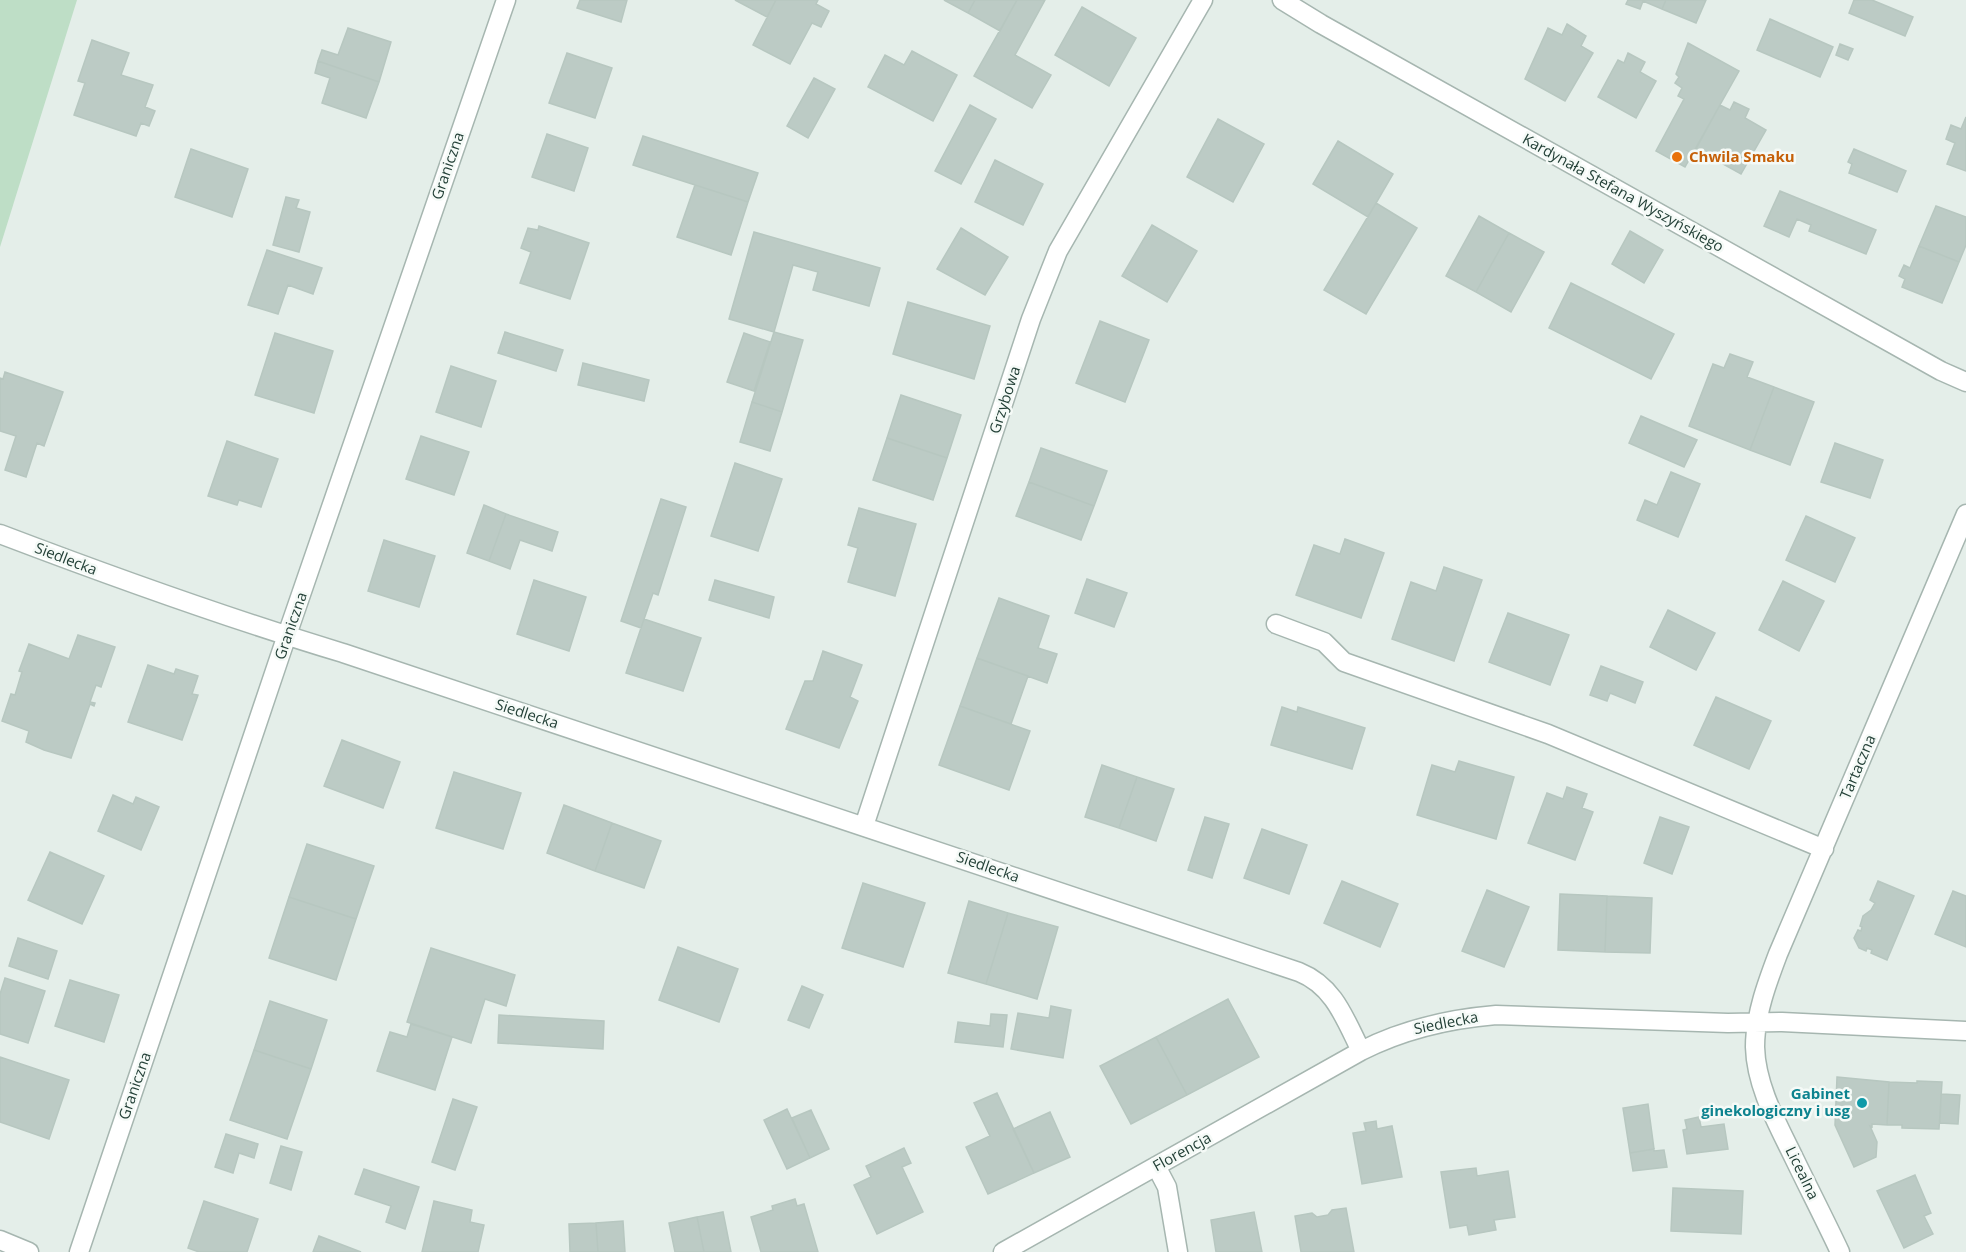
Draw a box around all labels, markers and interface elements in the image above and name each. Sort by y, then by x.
street label: Kardynała Stefana Wyszyńskiego [1519,128,1728,256]
street label: Graniczna [426,129,468,202]
place label: Chwila Smaku [1689,146,1795,166]
marker: Chwila Smaku [1670,150,1684,164]
street label: Grzybowa [984,363,1024,436]
street label: Siedlecka [32,537,100,579]
street label: Graniczna [269,589,311,662]
street label: Siedlecka [493,693,561,733]
street label: Tartaczna [1835,731,1880,802]
street label: Siedlecka [954,846,1022,886]
street label: Siedlecka [1412,1006,1480,1038]
street label: Graniczna [113,1049,155,1122]
place label: Gabinet ginekologiczny i usg [1701,1083,1851,1120]
marker: Gabinet ginekologiczny i usg [1855,1096,1869,1110]
street label: Florencja [1149,1127,1214,1175]
street label: Licealna [1781,1143,1824,1203]

